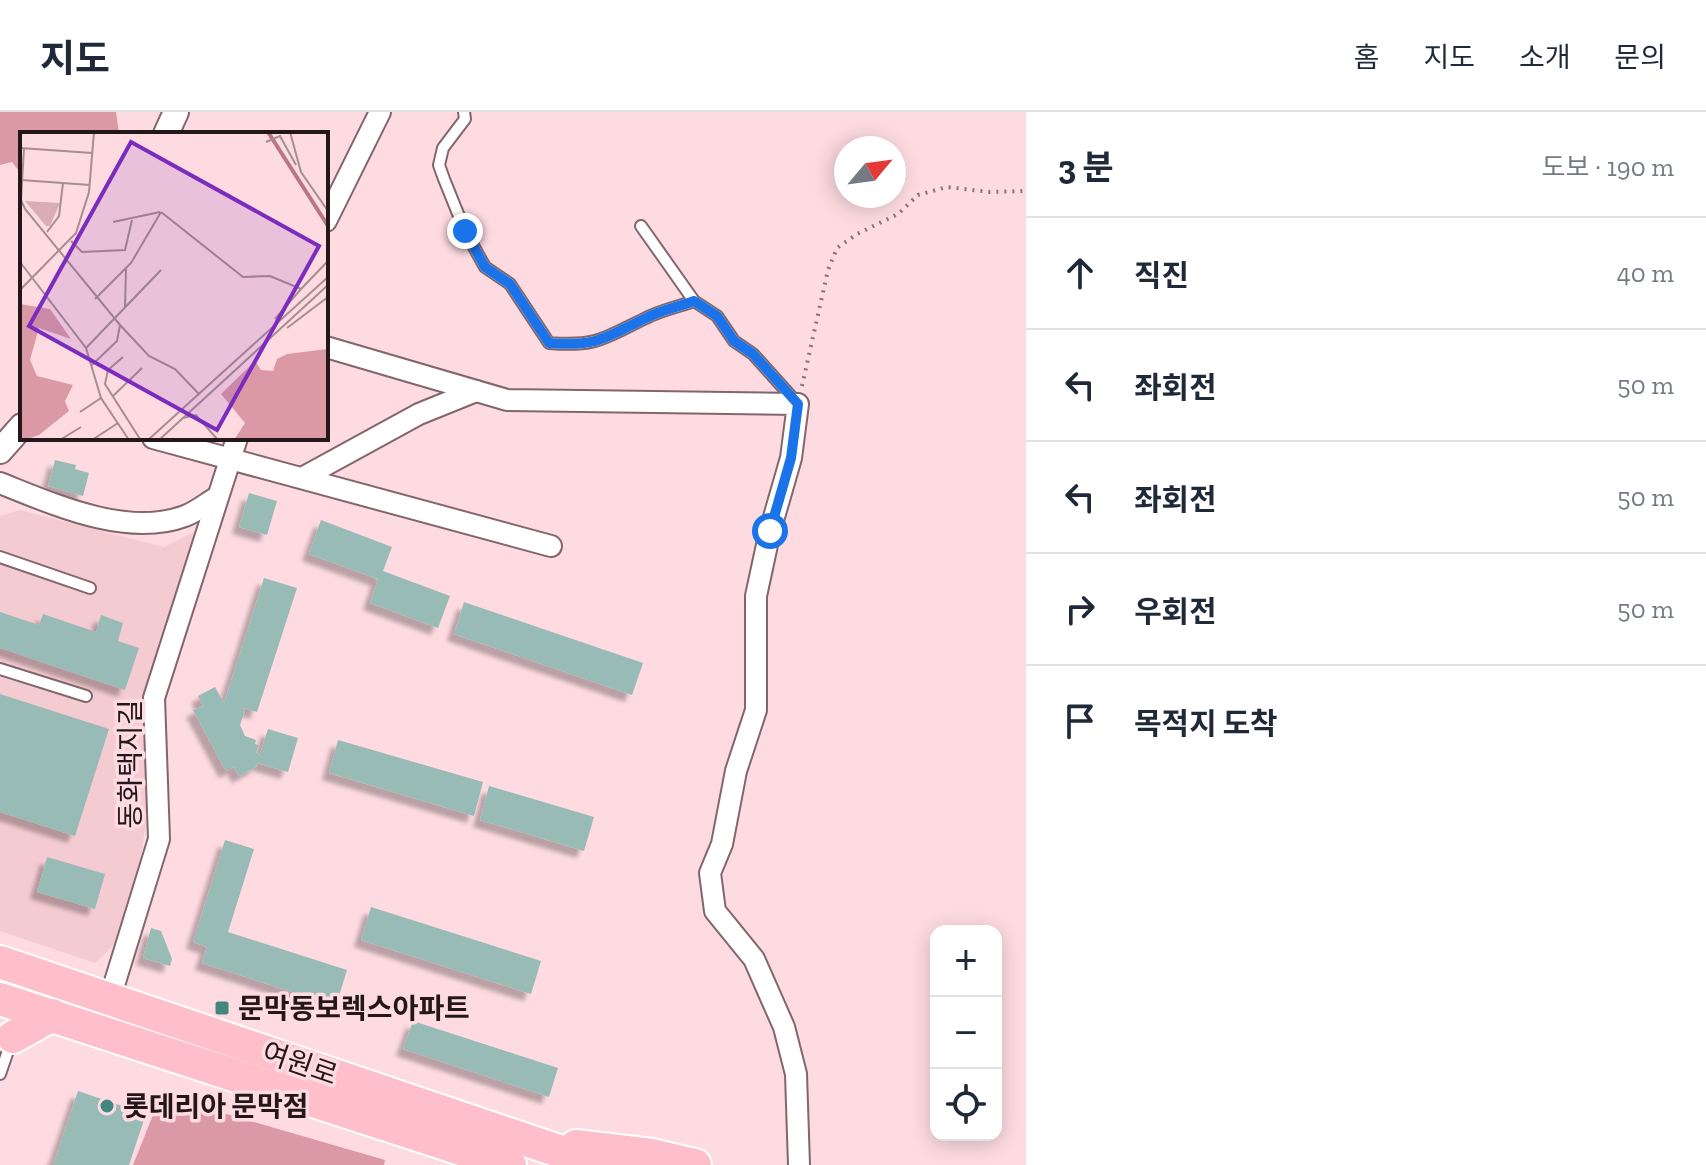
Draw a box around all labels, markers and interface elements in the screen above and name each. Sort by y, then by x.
text: 지도 [40,36,110,82]
text: 홈 [1354,41,1379,74]
text: 지도 [1423,41,1475,74]
text: 소개 [1519,41,1570,74]
text: 문의 [1614,41,1666,74]
inset map [20,132,328,440]
north arrow [834,136,906,208]
text: 3 분 [1058,147,1114,188]
text: 도보 · 190 m [1542,151,1674,183]
route end [447,213,483,249]
icon: ahead [1058,251,1102,295]
text: 40 m [1617,257,1674,289]
text: 직진 [1134,258,1189,294]
icon: left [1058,363,1102,407]
text: 50 m [1617,369,1674,401]
text: 좌회전 [1134,370,1217,406]
icon: left [1058,475,1102,519]
text: 50 m [1617,481,1674,513]
text: 좌회전 [1134,482,1217,518]
route start [752,513,788,549]
icon: right [1058,587,1102,631]
text: 50 m [1617,593,1674,625]
text: 우회전 [1134,594,1217,630]
icon: arrive [1058,699,1102,743]
street label: 동화택지길 [114,700,147,828]
text: 목적지 도착 [1134,706,1278,742]
map controls [930,925,1002,1141]
button: + [930,925,1002,997]
place label: 문막동보렉스아파트 [238,992,470,1025]
button: − [930,997,1002,1069]
marker: 문막동보렉스아파트 [213,999,231,1017]
street label: 여원로 [258,1035,342,1092]
button: locate [930,1069,1002,1141]
place label: 롯데리아 문막점 [123,1090,309,1123]
marker: 롯데리아 문막점 [98,1097,116,1115]

